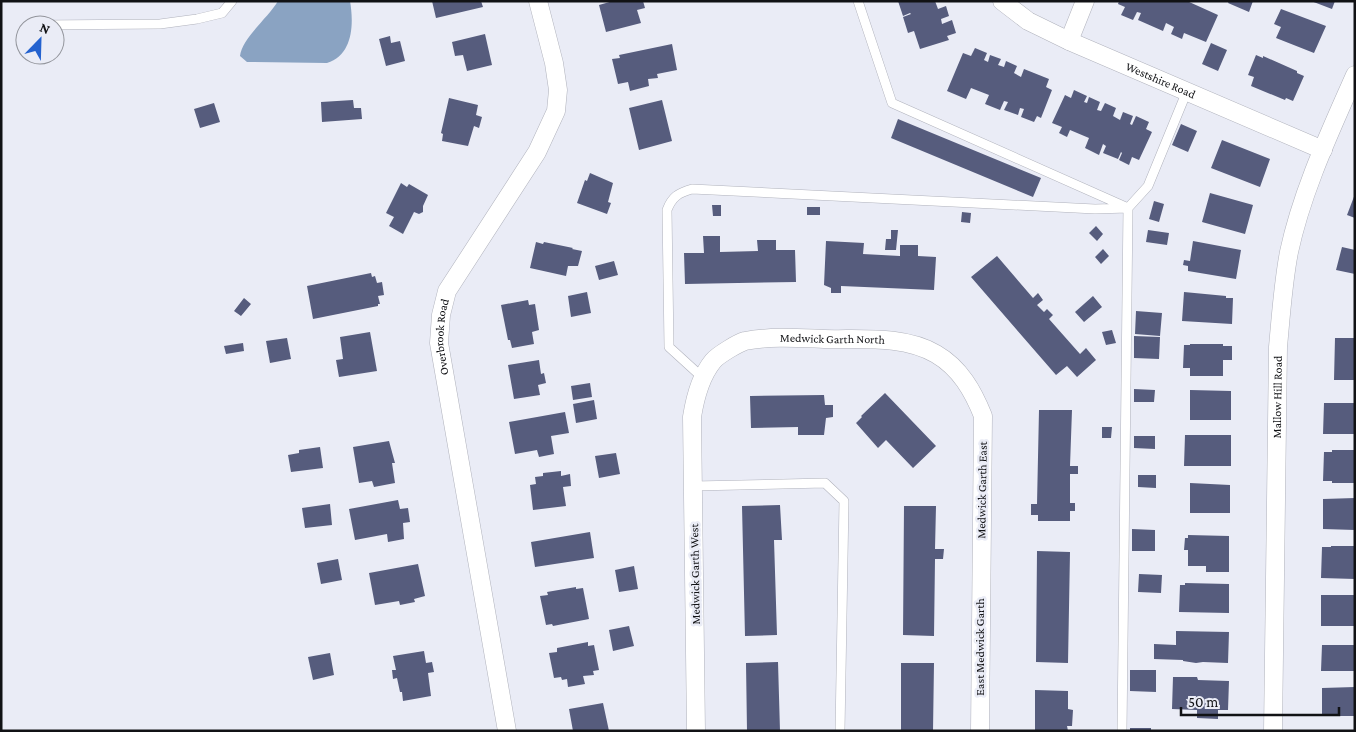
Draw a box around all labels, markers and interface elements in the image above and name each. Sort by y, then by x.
north arrow [15,15,65,65]
text: N [38,19,53,37]
street label: Westshire Road [1123,59,1198,102]
street label: Overbrook Road [432,296,452,376]
street label: Medwick Garth North [780,331,886,347]
street label: Mallow Hill Road [1270,355,1285,439]
street label: Medwick Garth East [974,440,990,539]
street label: Medwick Garth West [687,522,703,625]
street label: East Medwick Garth [973,598,987,696]
scale bar [1181,684,1338,716]
text: 50 m [1188,694,1218,710]

